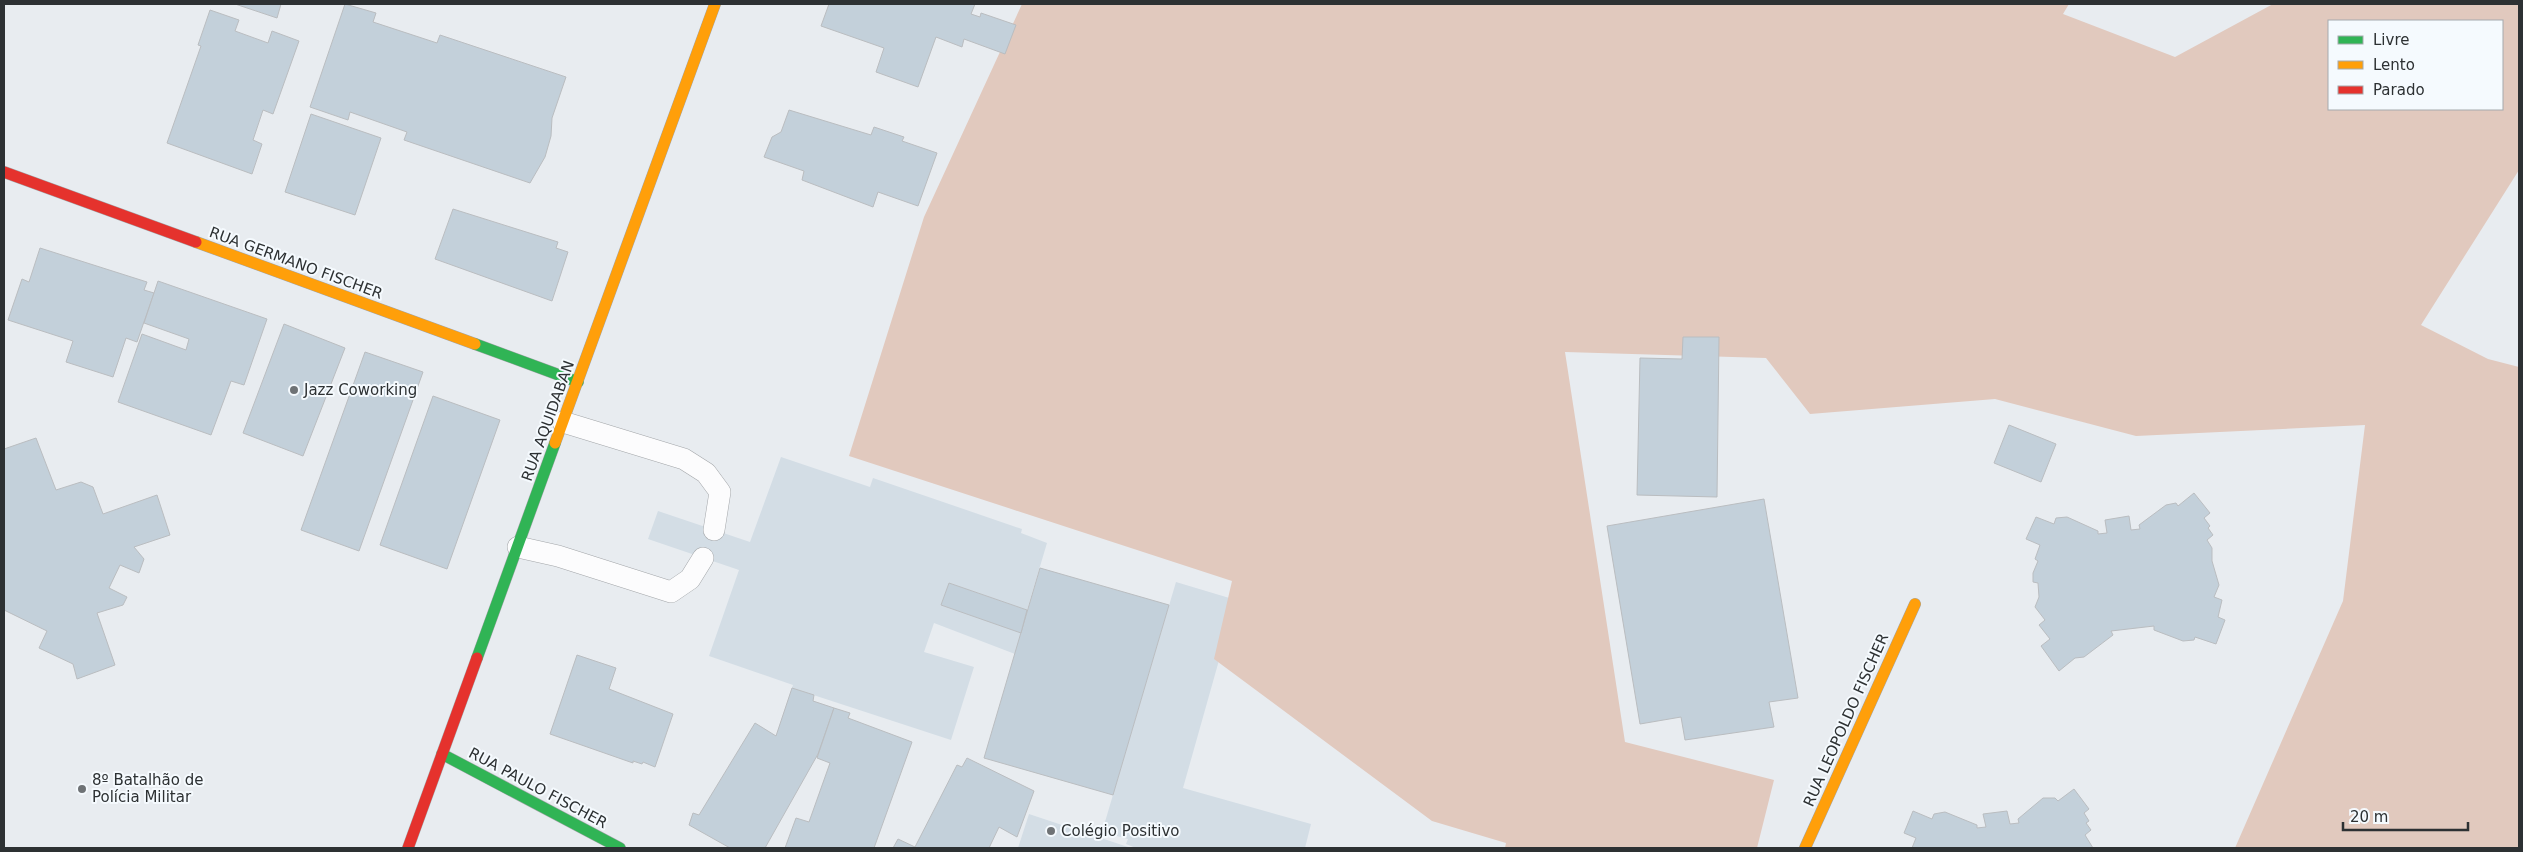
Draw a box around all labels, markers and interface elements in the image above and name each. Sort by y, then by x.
legend [2328,20,2503,110]
text: Livre [2373,31,2409,49]
text: Lento [2373,56,2415,74]
text: Parado [2373,81,2425,99]
street label: RUA GERMANO FISCHER [207,223,385,303]
street label: RUA AQUIDABAN [518,358,578,484]
place label: Jazz Coworking [303,381,417,399]
marker: Jazz Coworking [288,384,300,396]
street label: RUA LEOPOLDO FISCHER [1800,631,1892,809]
street label: RUA PAULO FISCHER [466,744,610,832]
place label: 8º Batalhão de Polícia Militar [92,771,204,806]
marker: 8º Batalhão de Polícia Militar [76,783,88,795]
scale bar [2343,800,2468,832]
text: 20 m [2350,808,2388,826]
place label: Colégio Positivo [1061,822,1179,840]
marker: Colégio Positivo [1045,825,1057,837]

